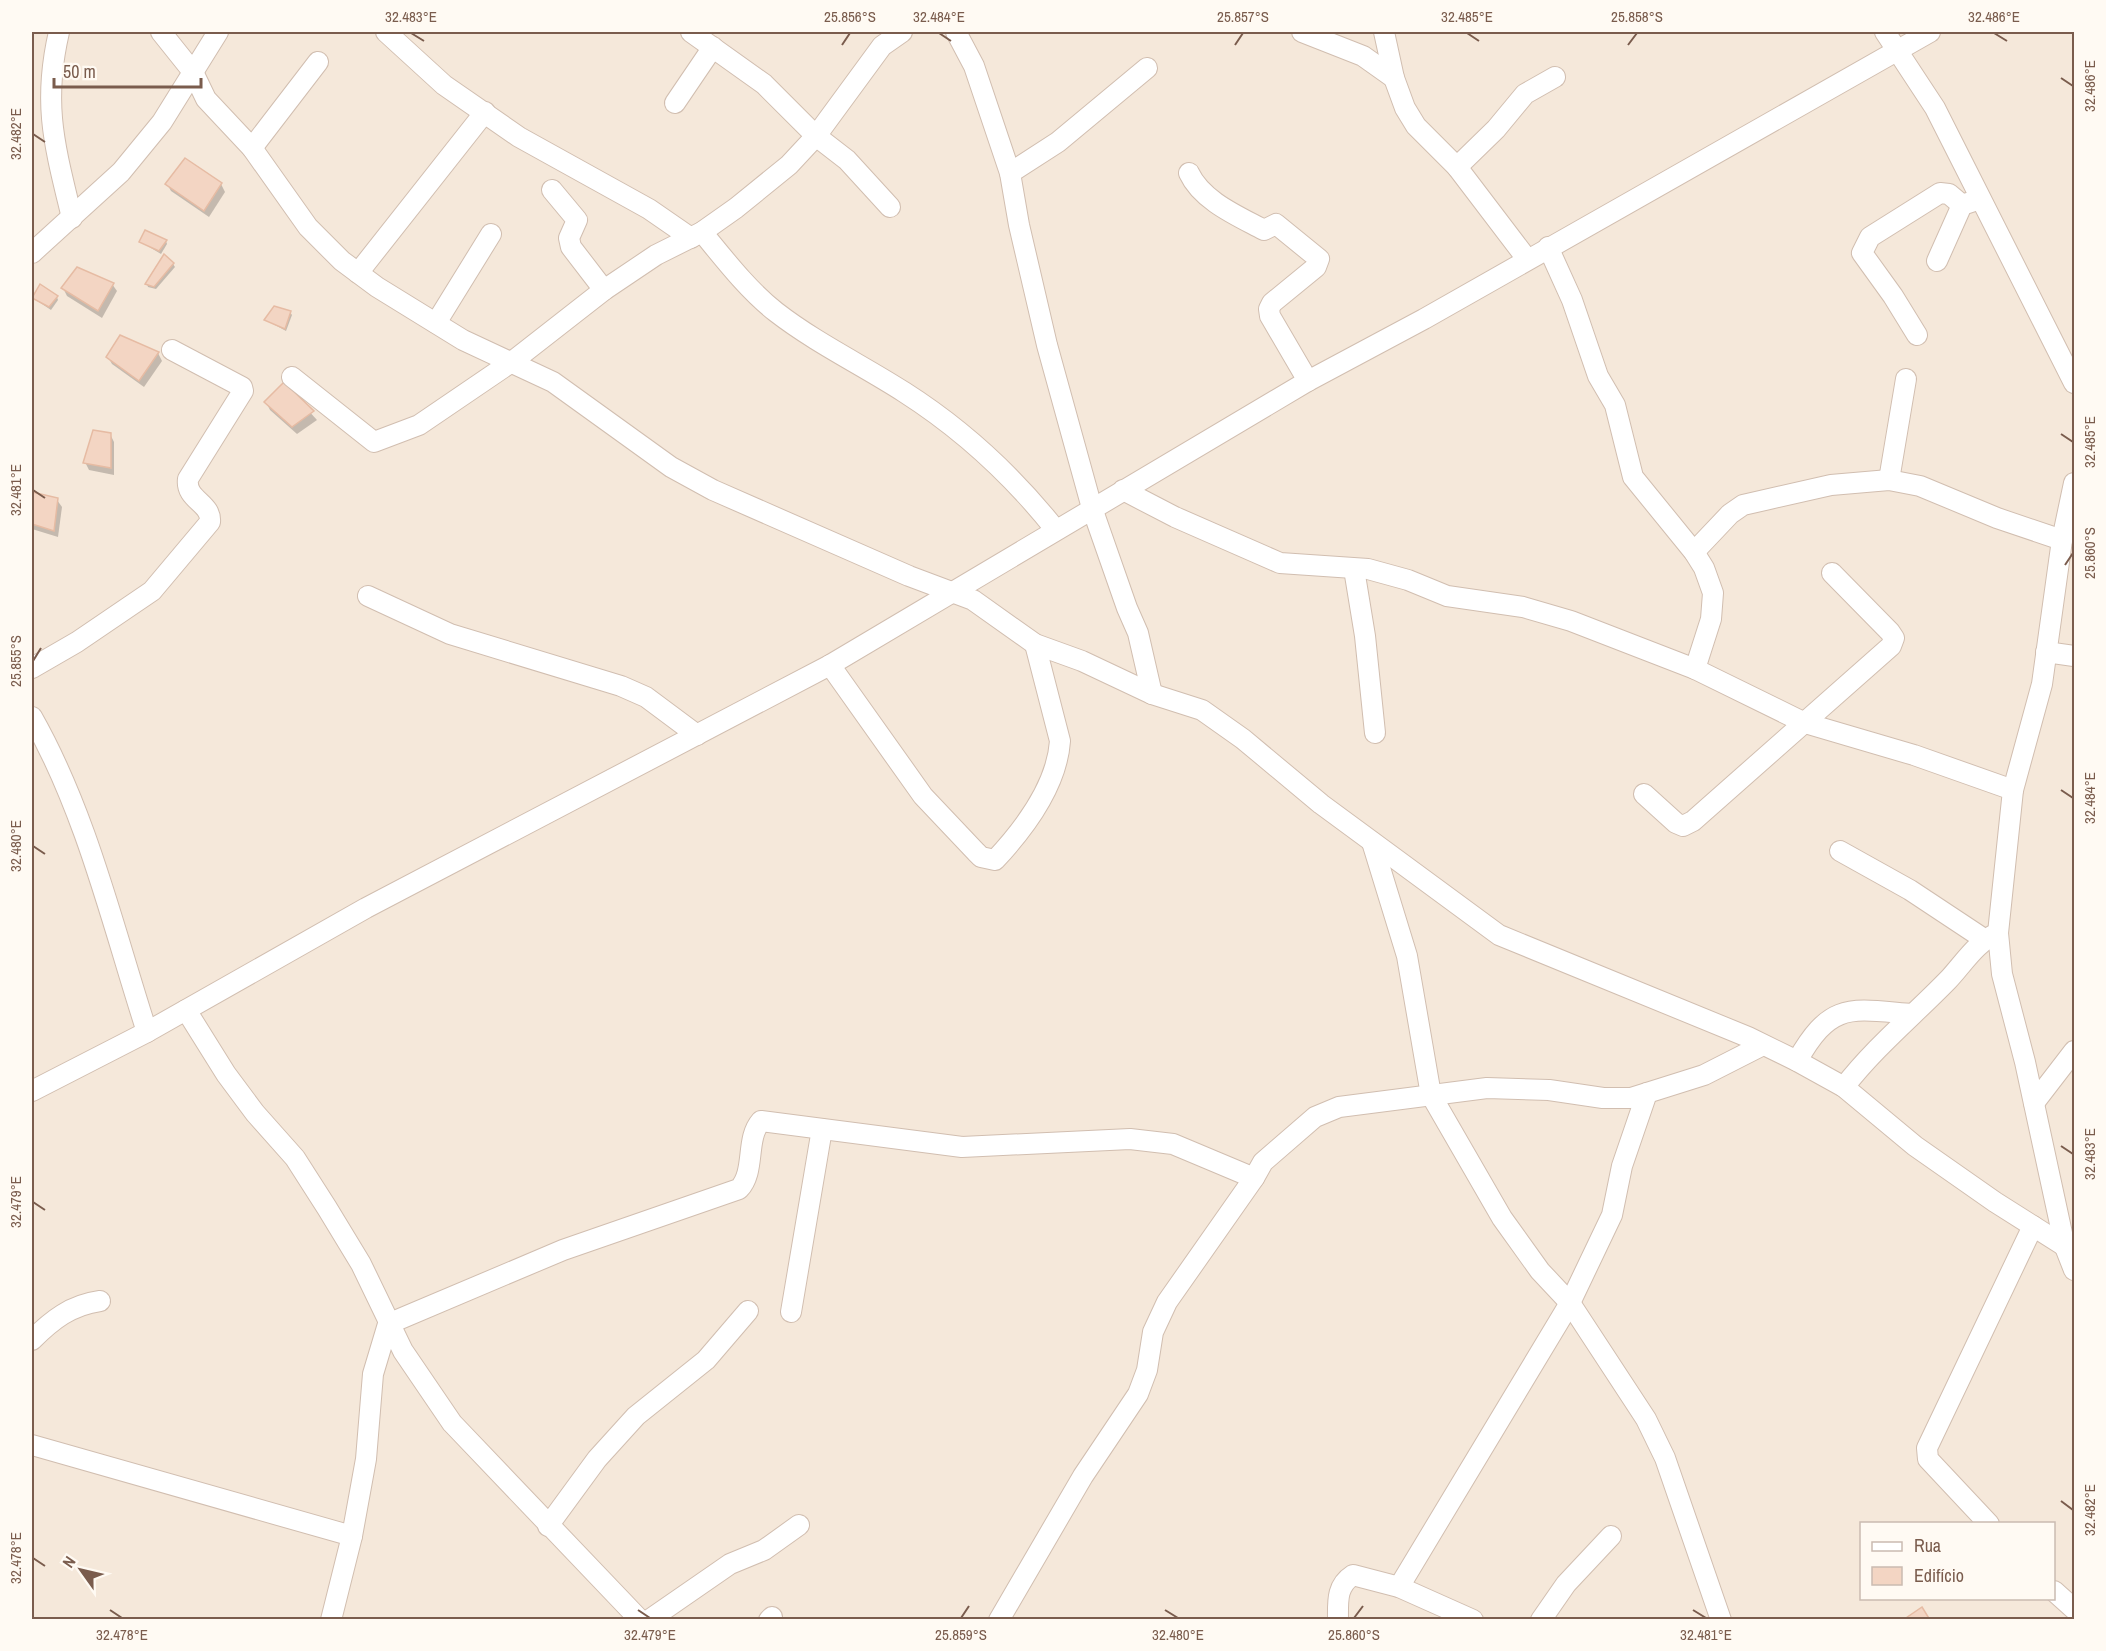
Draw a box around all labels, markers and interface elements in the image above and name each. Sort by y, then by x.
text: 32.483°E [385,6,437,27]
text: 25.856°S [824,6,876,27]
text: 32.484°E [913,6,965,27]
text: 25.857°S [1217,6,1269,27]
text: 32.485°E [1441,6,1493,27]
text: 25.858°S [1611,6,1663,27]
text: 32.486°E [1968,6,2020,27]
scale bar [54,51,201,89]
text: 50 m [63,59,96,84]
text: 32.486°E [2079,60,2100,112]
text: 32.482°E [5,108,26,160]
text: 32.485°E [2079,416,2100,468]
text: 32.481°E [5,464,26,516]
text: 25.860°S [2079,527,2100,579]
text: 25.855°S [5,635,26,687]
text: 32.484°E [2079,772,2100,824]
text: 32.480°E [5,820,26,872]
text: 32.483°E [2079,1128,2100,1180]
text: 32.479°E [5,1176,26,1228]
text: 32.482°E [2079,1484,2100,1536]
legend [1860,1522,2055,1600]
text: 32.478°E [5,1532,26,1584]
text: Rua [1914,1533,1941,1558]
north arrow [51,1540,111,1600]
text: N [57,1552,80,1572]
text: Edifício [1914,1563,1964,1588]
text: 32.478°E [96,1624,148,1645]
text: 32.479°E [624,1624,676,1645]
text: 25.859°S [935,1624,987,1645]
text: 32.480°E [1152,1624,1204,1645]
text: 25.860°S [1328,1624,1380,1645]
text: 32.481°E [1680,1624,1732,1645]

